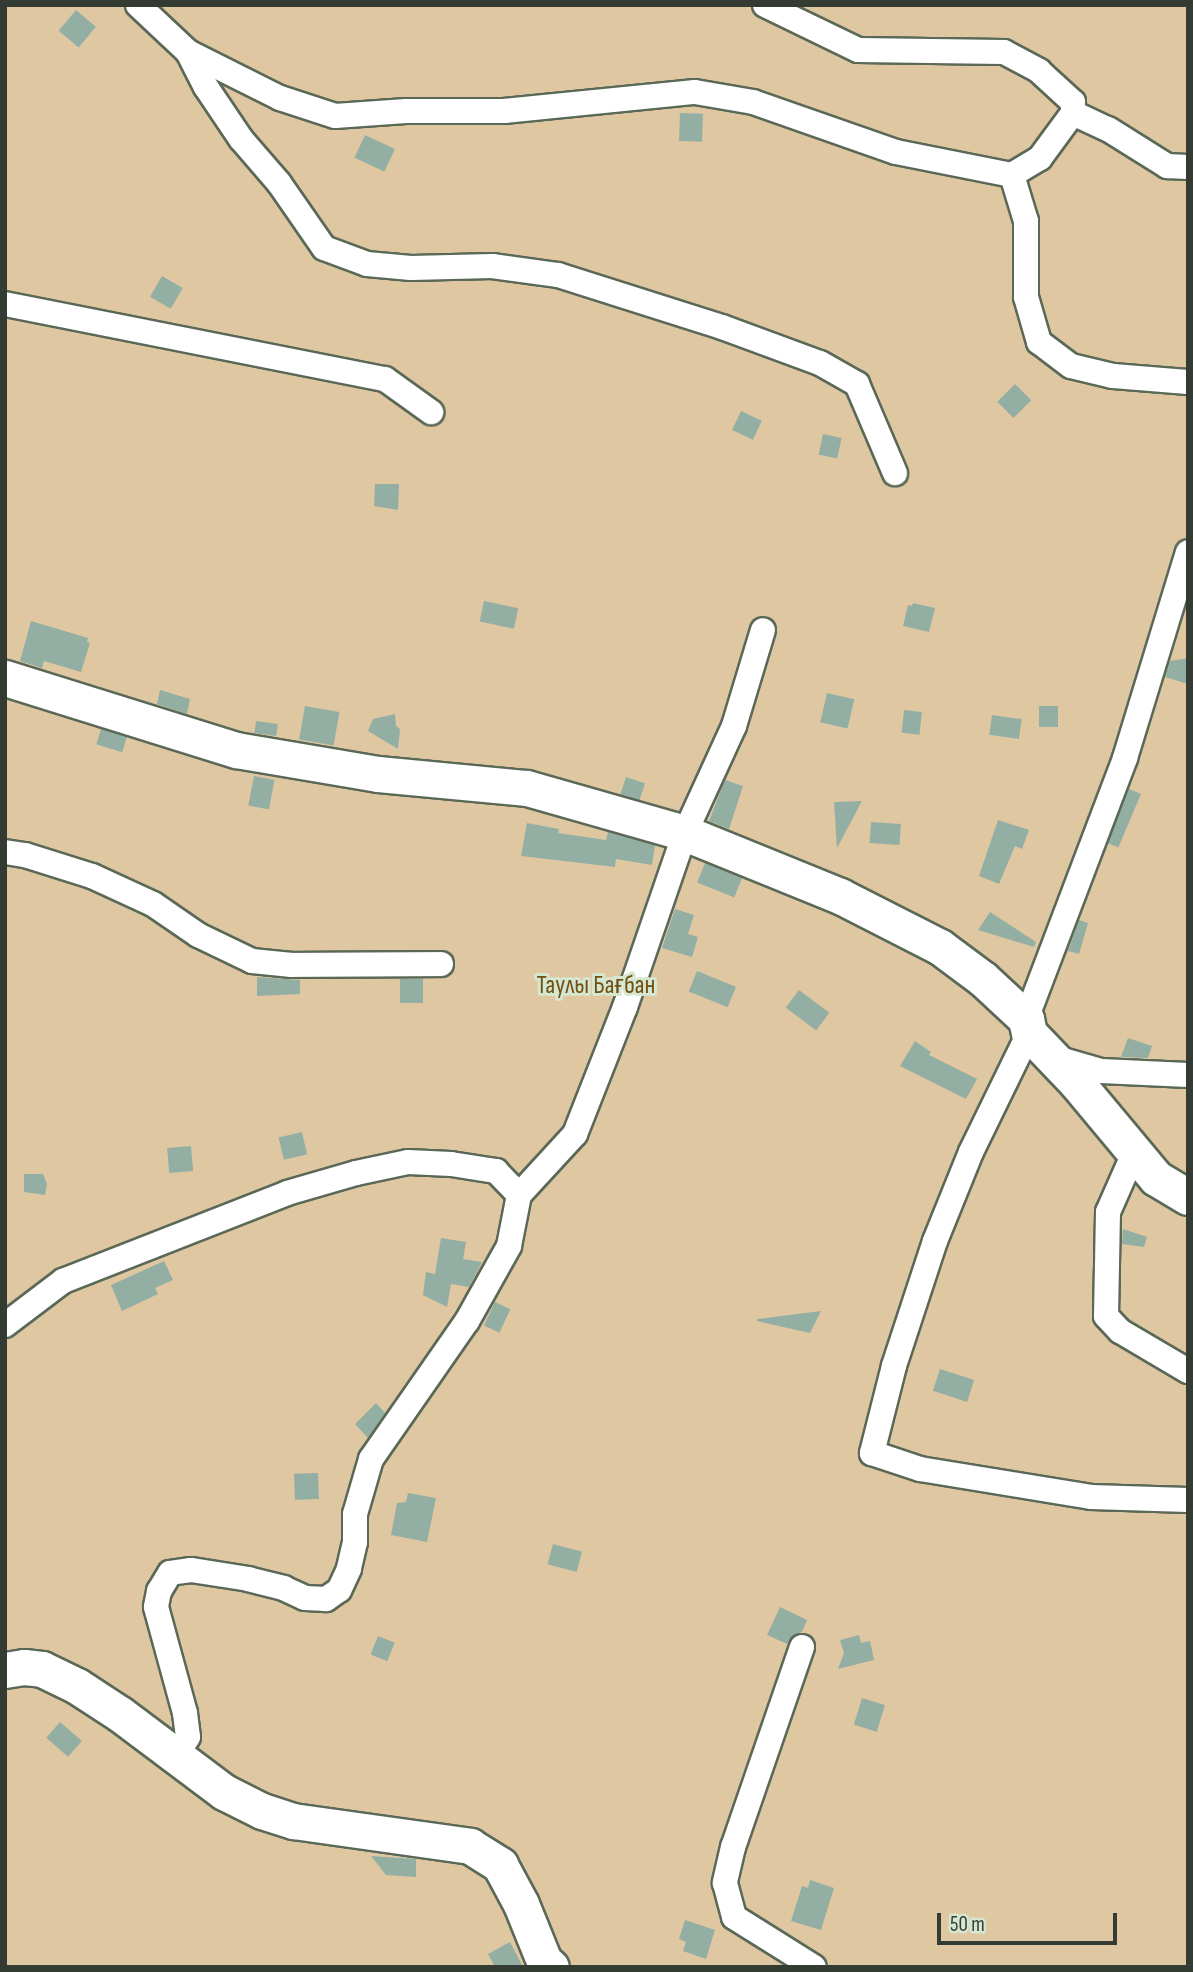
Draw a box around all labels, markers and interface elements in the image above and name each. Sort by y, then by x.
park label: Таулы Бағбан [537,970,655,1002]
scale bar [941,1898,1121,1942]
text: 50 m [950,1912,985,1937]

